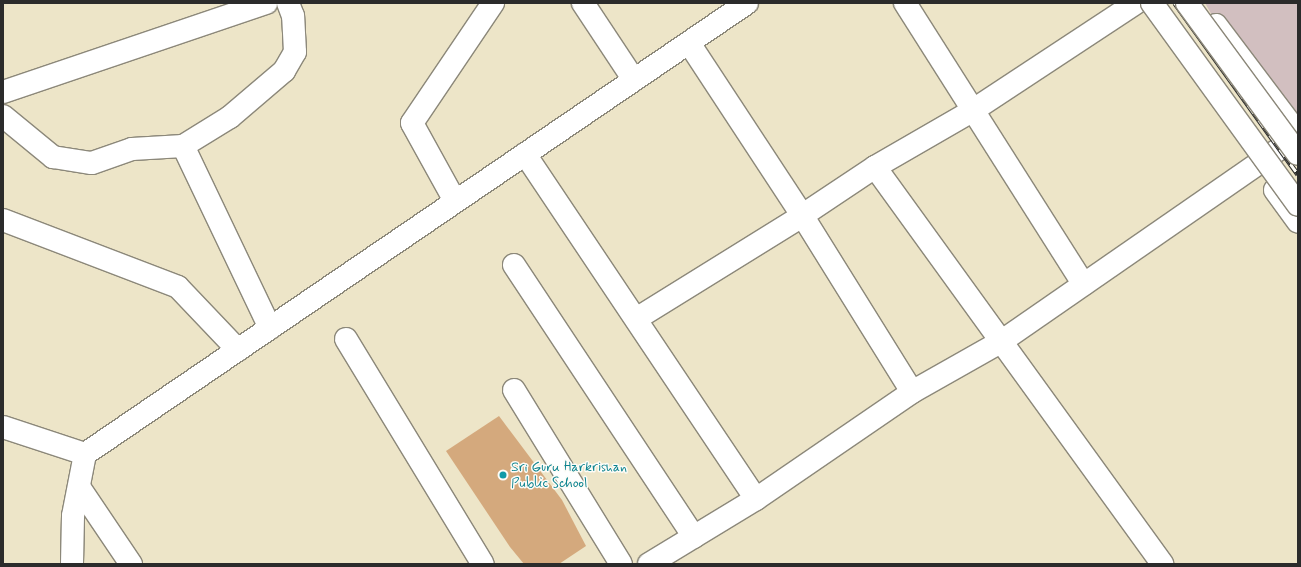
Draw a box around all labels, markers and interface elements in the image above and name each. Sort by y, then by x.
place label: Sri Guru Harkrishan Public School [511,459,625,492]
marker: Sri Guru Harkrishan Public School [498,470,508,480]

